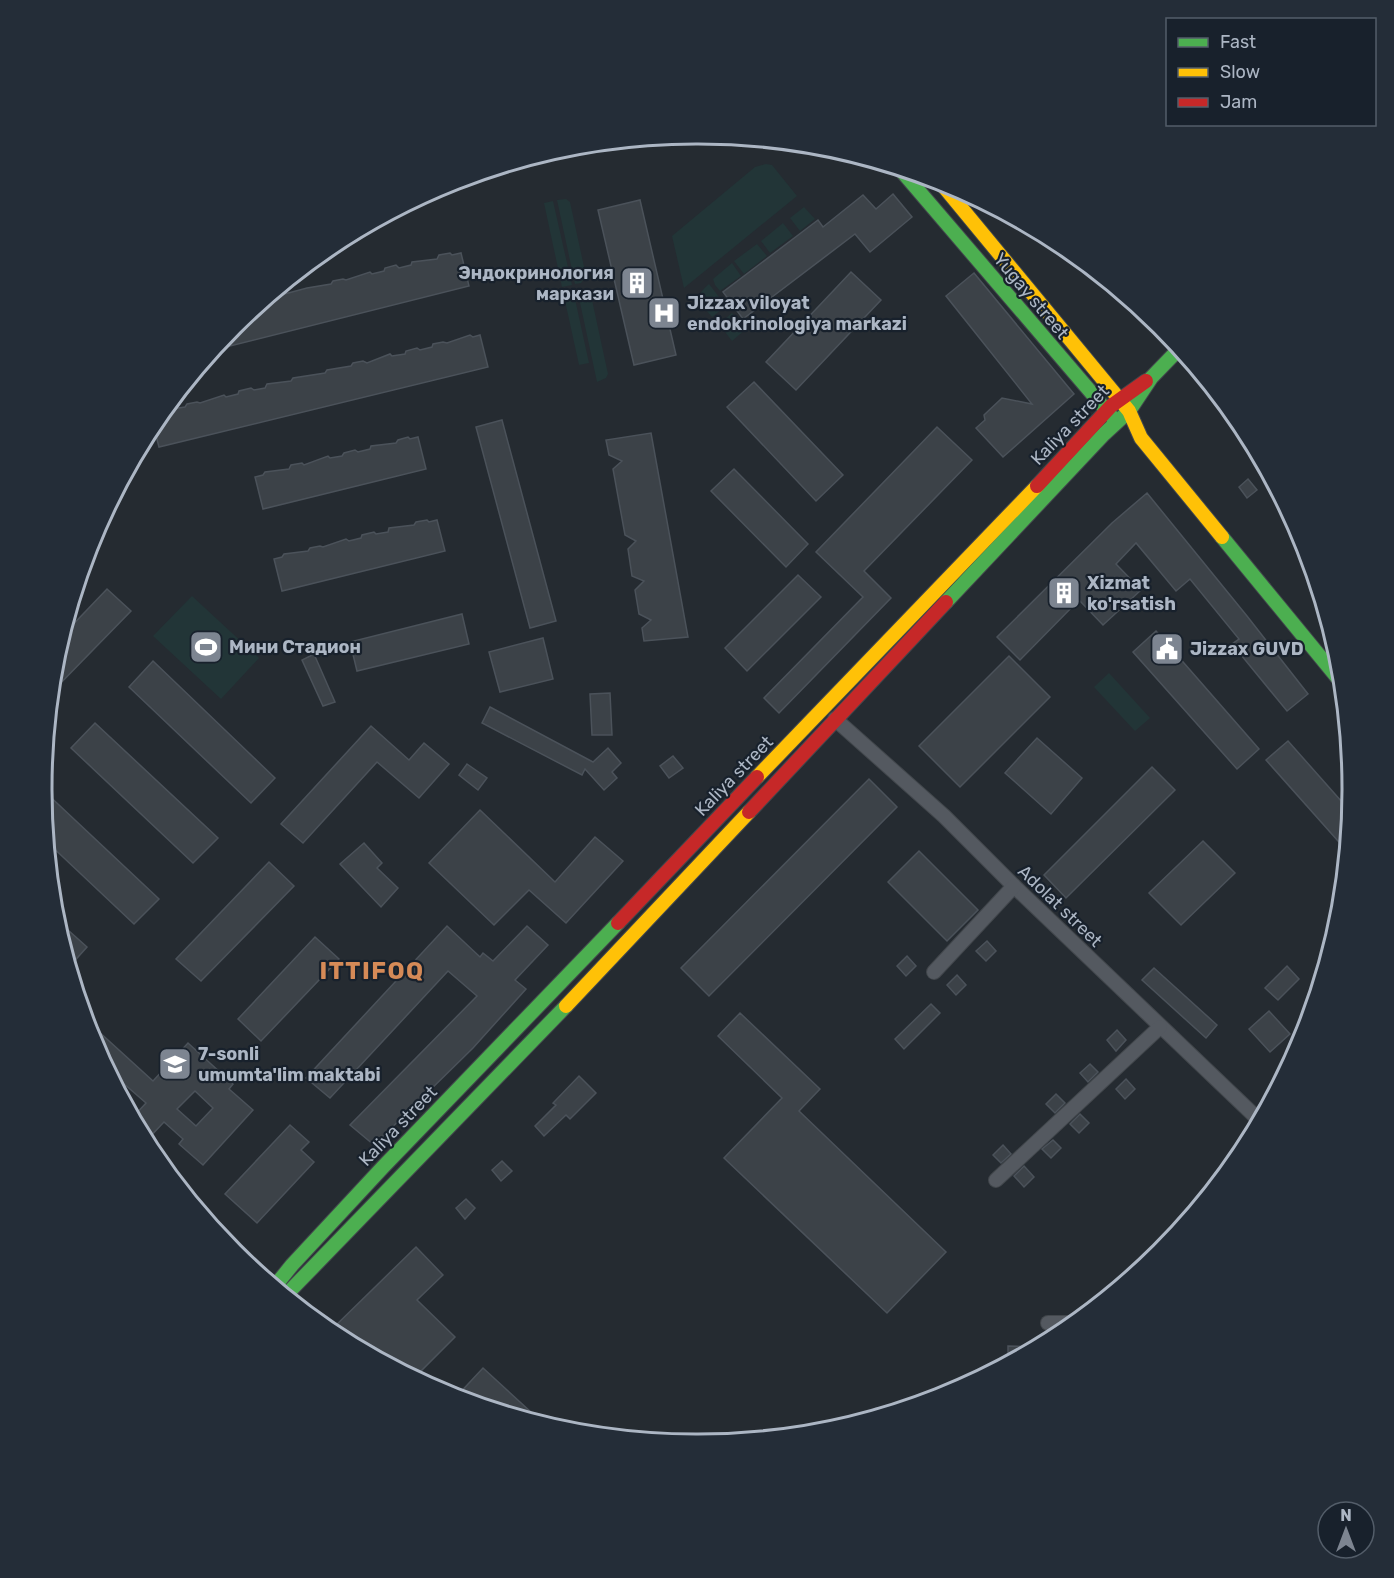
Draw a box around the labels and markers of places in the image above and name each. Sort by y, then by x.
place label: Эндокринология маркази [458,262,614,305]
building icon: Эндокринология маркази [619,265,655,301]
place label: Jizzax viloyat endokrinologiya markazi [687,292,907,335]
hospital icon: Jizzax viloyat endokrinologiya markazi [646,295,682,331]
place label: Xizmat ko'rsatish [1087,572,1176,615]
building icon: Xizmat ko'rsatish [1046,575,1082,611]
sports icon: Мини Стадион [188,629,224,665]
public building icon: Jizzax GUVD [1149,631,1185,667]
place label: Мини Стадион [229,636,361,658]
place label: Jizzax GUVD [1190,638,1304,660]
place label: 7-sonli umumta'lim maktabi [198,1043,381,1086]
school or university icon: 7-sonli umumta'lim maktabi [157,1046,193,1082]

